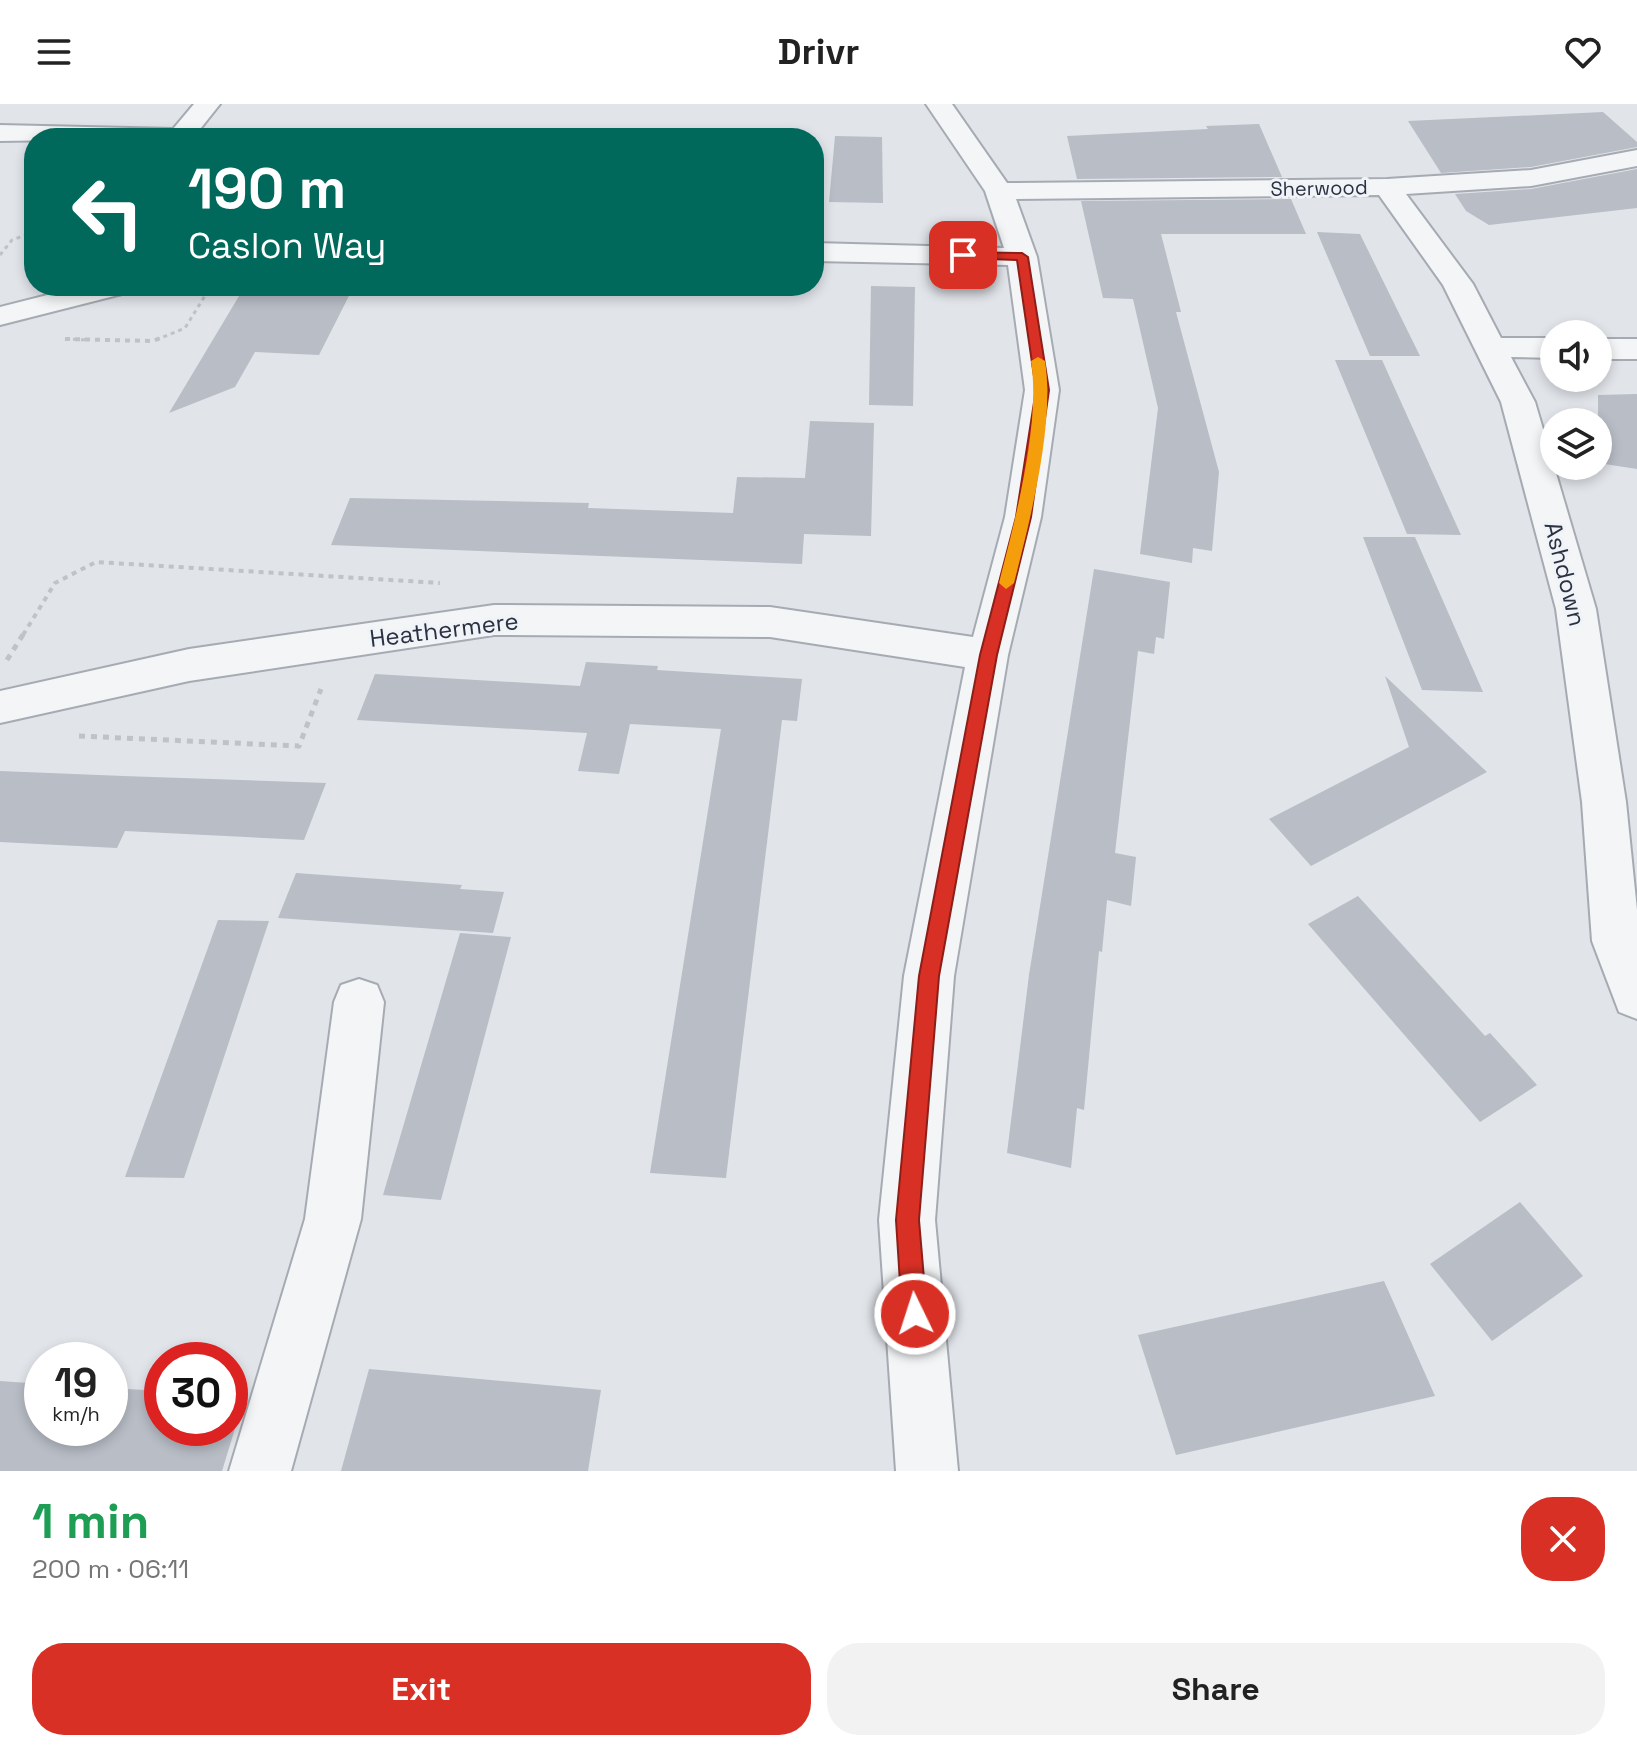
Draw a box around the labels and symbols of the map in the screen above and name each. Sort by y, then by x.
street label: Sherwood [1270,174,1368,202]
pin [929,221,997,289]
street label: Ashdown [1538,518,1593,629]
street label: Heathermere [368,605,520,654]
position arrow [873,1272,957,1356]
speed limit sign: 30 [144,1342,248,1446]

